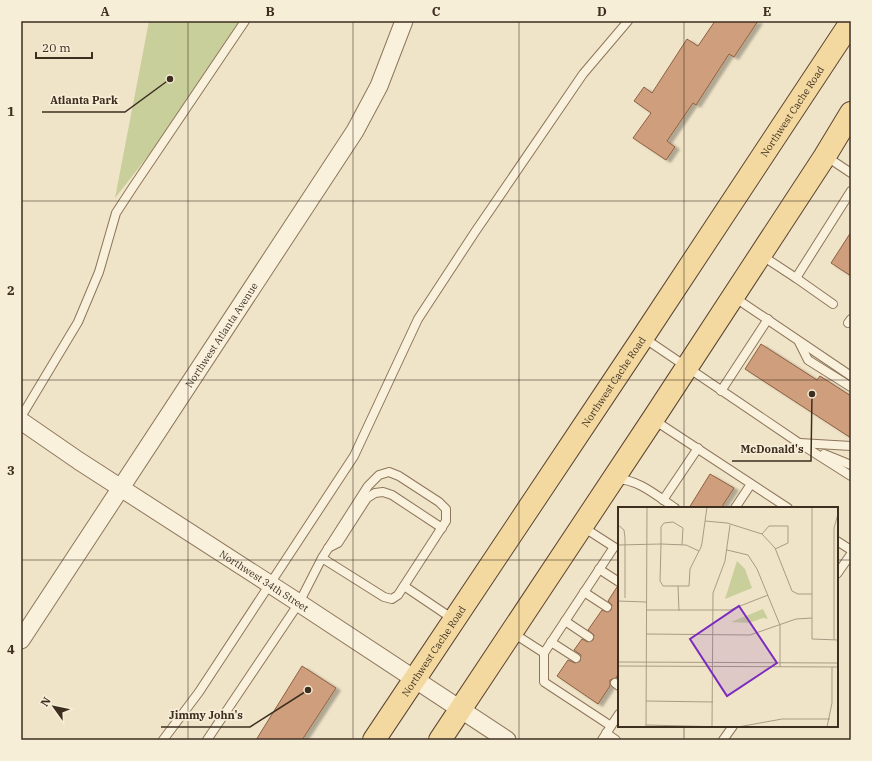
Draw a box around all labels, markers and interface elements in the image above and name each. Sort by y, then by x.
text: A [100,3,110,20]
text: B [265,3,275,20]
text: C [432,3,441,20]
text: D [597,3,607,20]
text: E [763,3,771,20]
scale bar [36,34,92,60]
text: 20 m [42,40,71,55]
street label: Northwest Cache Road [757,63,827,159]
callout: Atlanta Park [42,89,125,112]
text: Atlanta Park [50,93,118,107]
text: 1 [7,103,15,120]
street label: Northwest Atlanta Avenue [182,280,260,390]
text: 2 [7,282,15,299]
street label: Northwest Cache Road [578,334,648,429]
callout: McDonald's [732,438,811,461]
text: McDonald's [740,442,804,456]
text: 3 [7,462,15,479]
inset map [618,507,838,727]
street label: Northwest 34th Street [217,547,312,614]
street label: Northwest Cache Road [399,603,468,699]
text: 4 [7,641,15,658]
north arrow [34,687,74,727]
text: N [37,694,54,709]
callout: Jimmy John's [161,704,250,727]
text: Jimmy John's [169,708,243,722]

